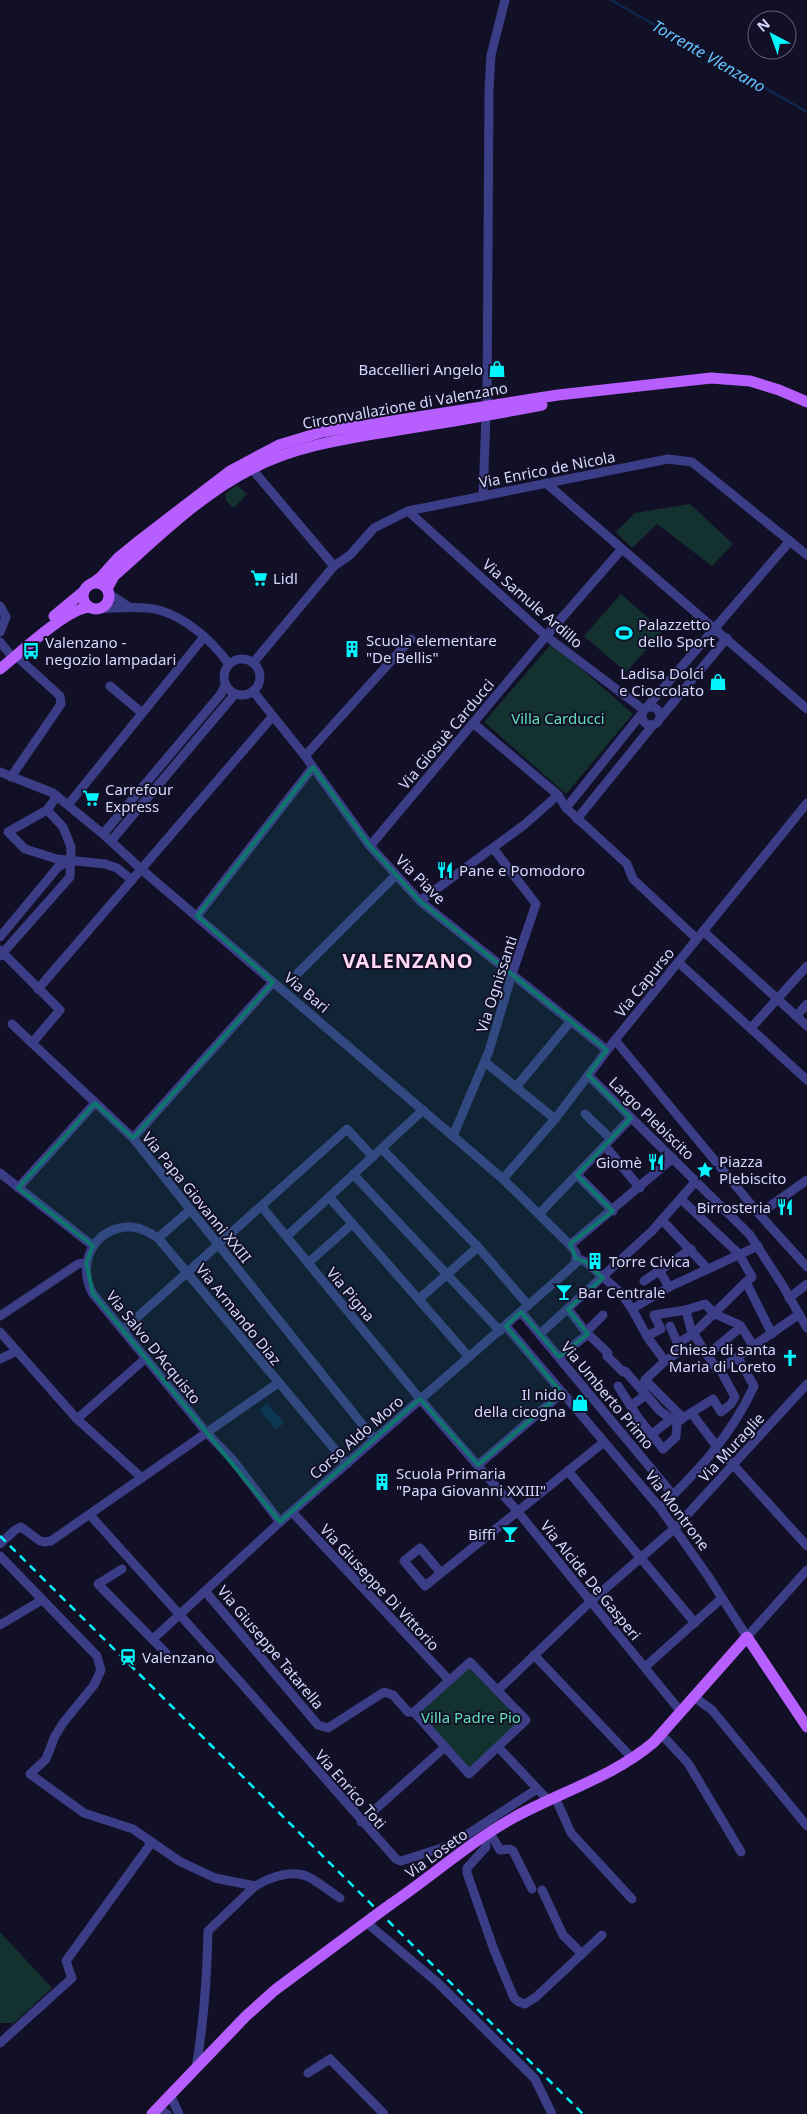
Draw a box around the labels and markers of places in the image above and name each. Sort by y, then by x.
place label: Baccellieri Angelo [358,359,483,379]
shop icon: Baccellieri Angelo [487,359,507,379]
supermarket icon: Lidl [249,568,269,588]
place label: Lidl [273,568,298,588]
place label: Palazzetto dello Sport [638,614,715,651]
sports icon: Palazzetto dello Sport [614,623,634,643]
place label: Scuola elementare "De Bellis" [366,630,497,667]
place label: Valenzano - negozio lampadari [45,632,176,669]
building icon: Scuola elementare "De Bellis" [342,639,362,659]
bus stop icon: Valenzano - negozio lampadari [21,641,41,661]
place label: Ladisa Dolci e Cioccolato [619,663,704,700]
shop icon: Ladisa Dolci e Cioccolato [708,672,728,692]
place label: Carrefour Express [105,779,173,816]
supermarket icon: Carrefour Express [81,788,101,808]
restaurant icon: Pane e Pomodoro [435,860,455,880]
place label: Pane e Pomodoro [459,860,585,880]
place label: Piazza Plebiscito [719,1151,786,1188]
place label: Giomè [596,1152,642,1172]
restaurant icon: Giomè [646,1152,666,1172]
place icon: Piazza Plebiscito [695,1160,715,1180]
place label: Birrosteria [697,1197,771,1217]
restaurant icon: Birrosteria [775,1197,795,1217]
building icon: Torre Civica [585,1251,605,1271]
place label: Torre Civica [609,1251,690,1271]
bar icon: Bar Centrale [554,1282,574,1302]
place label: Bar Centrale [578,1282,666,1302]
place label: Chiesa di santa Maria di Loreto [669,1339,776,1376]
church icon: Chiesa di santa Maria di Loreto [780,1348,800,1368]
place label: Il nido della cicogna [474,1384,566,1421]
shop icon: Il nido della cicogna [570,1393,590,1413]
place label: Scuola Primaria "Papa Giovanni XXIII" [396,1463,546,1500]
building icon: Scuola Primaria "Papa Giovanni XXIII" [372,1472,392,1492]
place label: Biffi [468,1524,496,1544]
bar icon: Biffi [500,1524,520,1544]
station icon: Valenzano [118,1647,138,1667]
place label: Valenzano [142,1647,215,1667]

